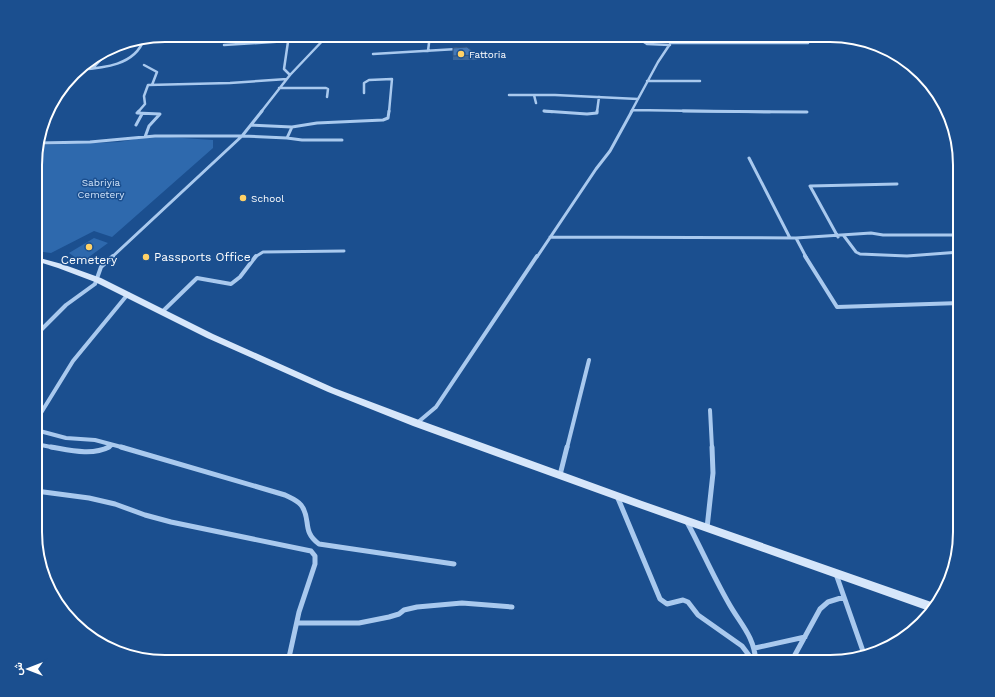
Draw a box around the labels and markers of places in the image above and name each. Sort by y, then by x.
marker: Fattoria [456,49,466,59]
place label: Fattoria [469,49,507,60]
marker: School [238,193,248,203]
place label: School [251,193,284,204]
marker: Cemetery [84,242,94,252]
place label: Passports Office [154,250,251,264]
marker: Passports Office [141,252,151,262]
place label: Cemetery [61,253,118,267]

